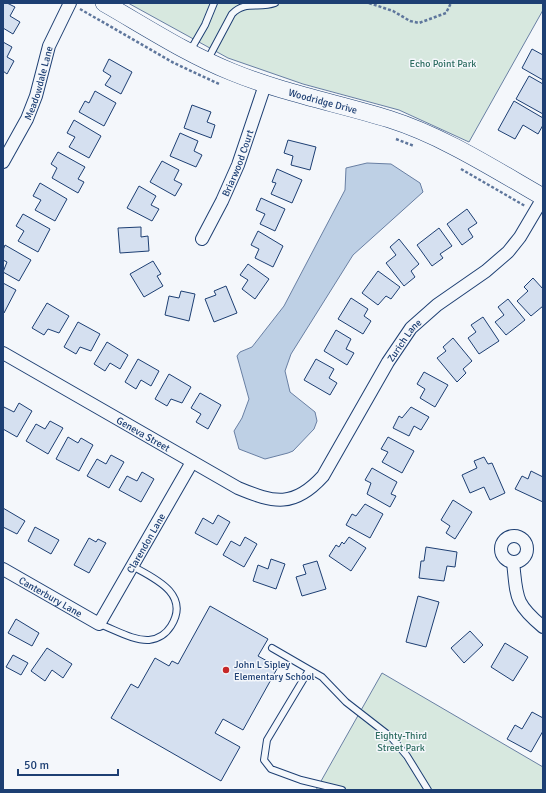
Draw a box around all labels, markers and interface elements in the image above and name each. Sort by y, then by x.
street label: Meadowdale Lane [22,45,56,122]
park label: Echo Point Park [410,58,476,70]
street label: Woodridge Drive [287,87,358,117]
street label: Briarwood Court [220,128,257,199]
street label: Zurich Lane [385,317,424,364]
street label: Geneva Street [114,414,172,455]
street label: Clarendon Lane [124,512,168,576]
street label: Canterbury Lane [16,574,84,620]
place label: John L Sipley Elementary School [234,659,314,683]
marker: John L Sipley Elementary School [221,665,231,675]
park label: Eighty-Third Street Park [375,730,427,754]
scale bar [18,751,118,777]
text: 50 m [24,758,49,773]

